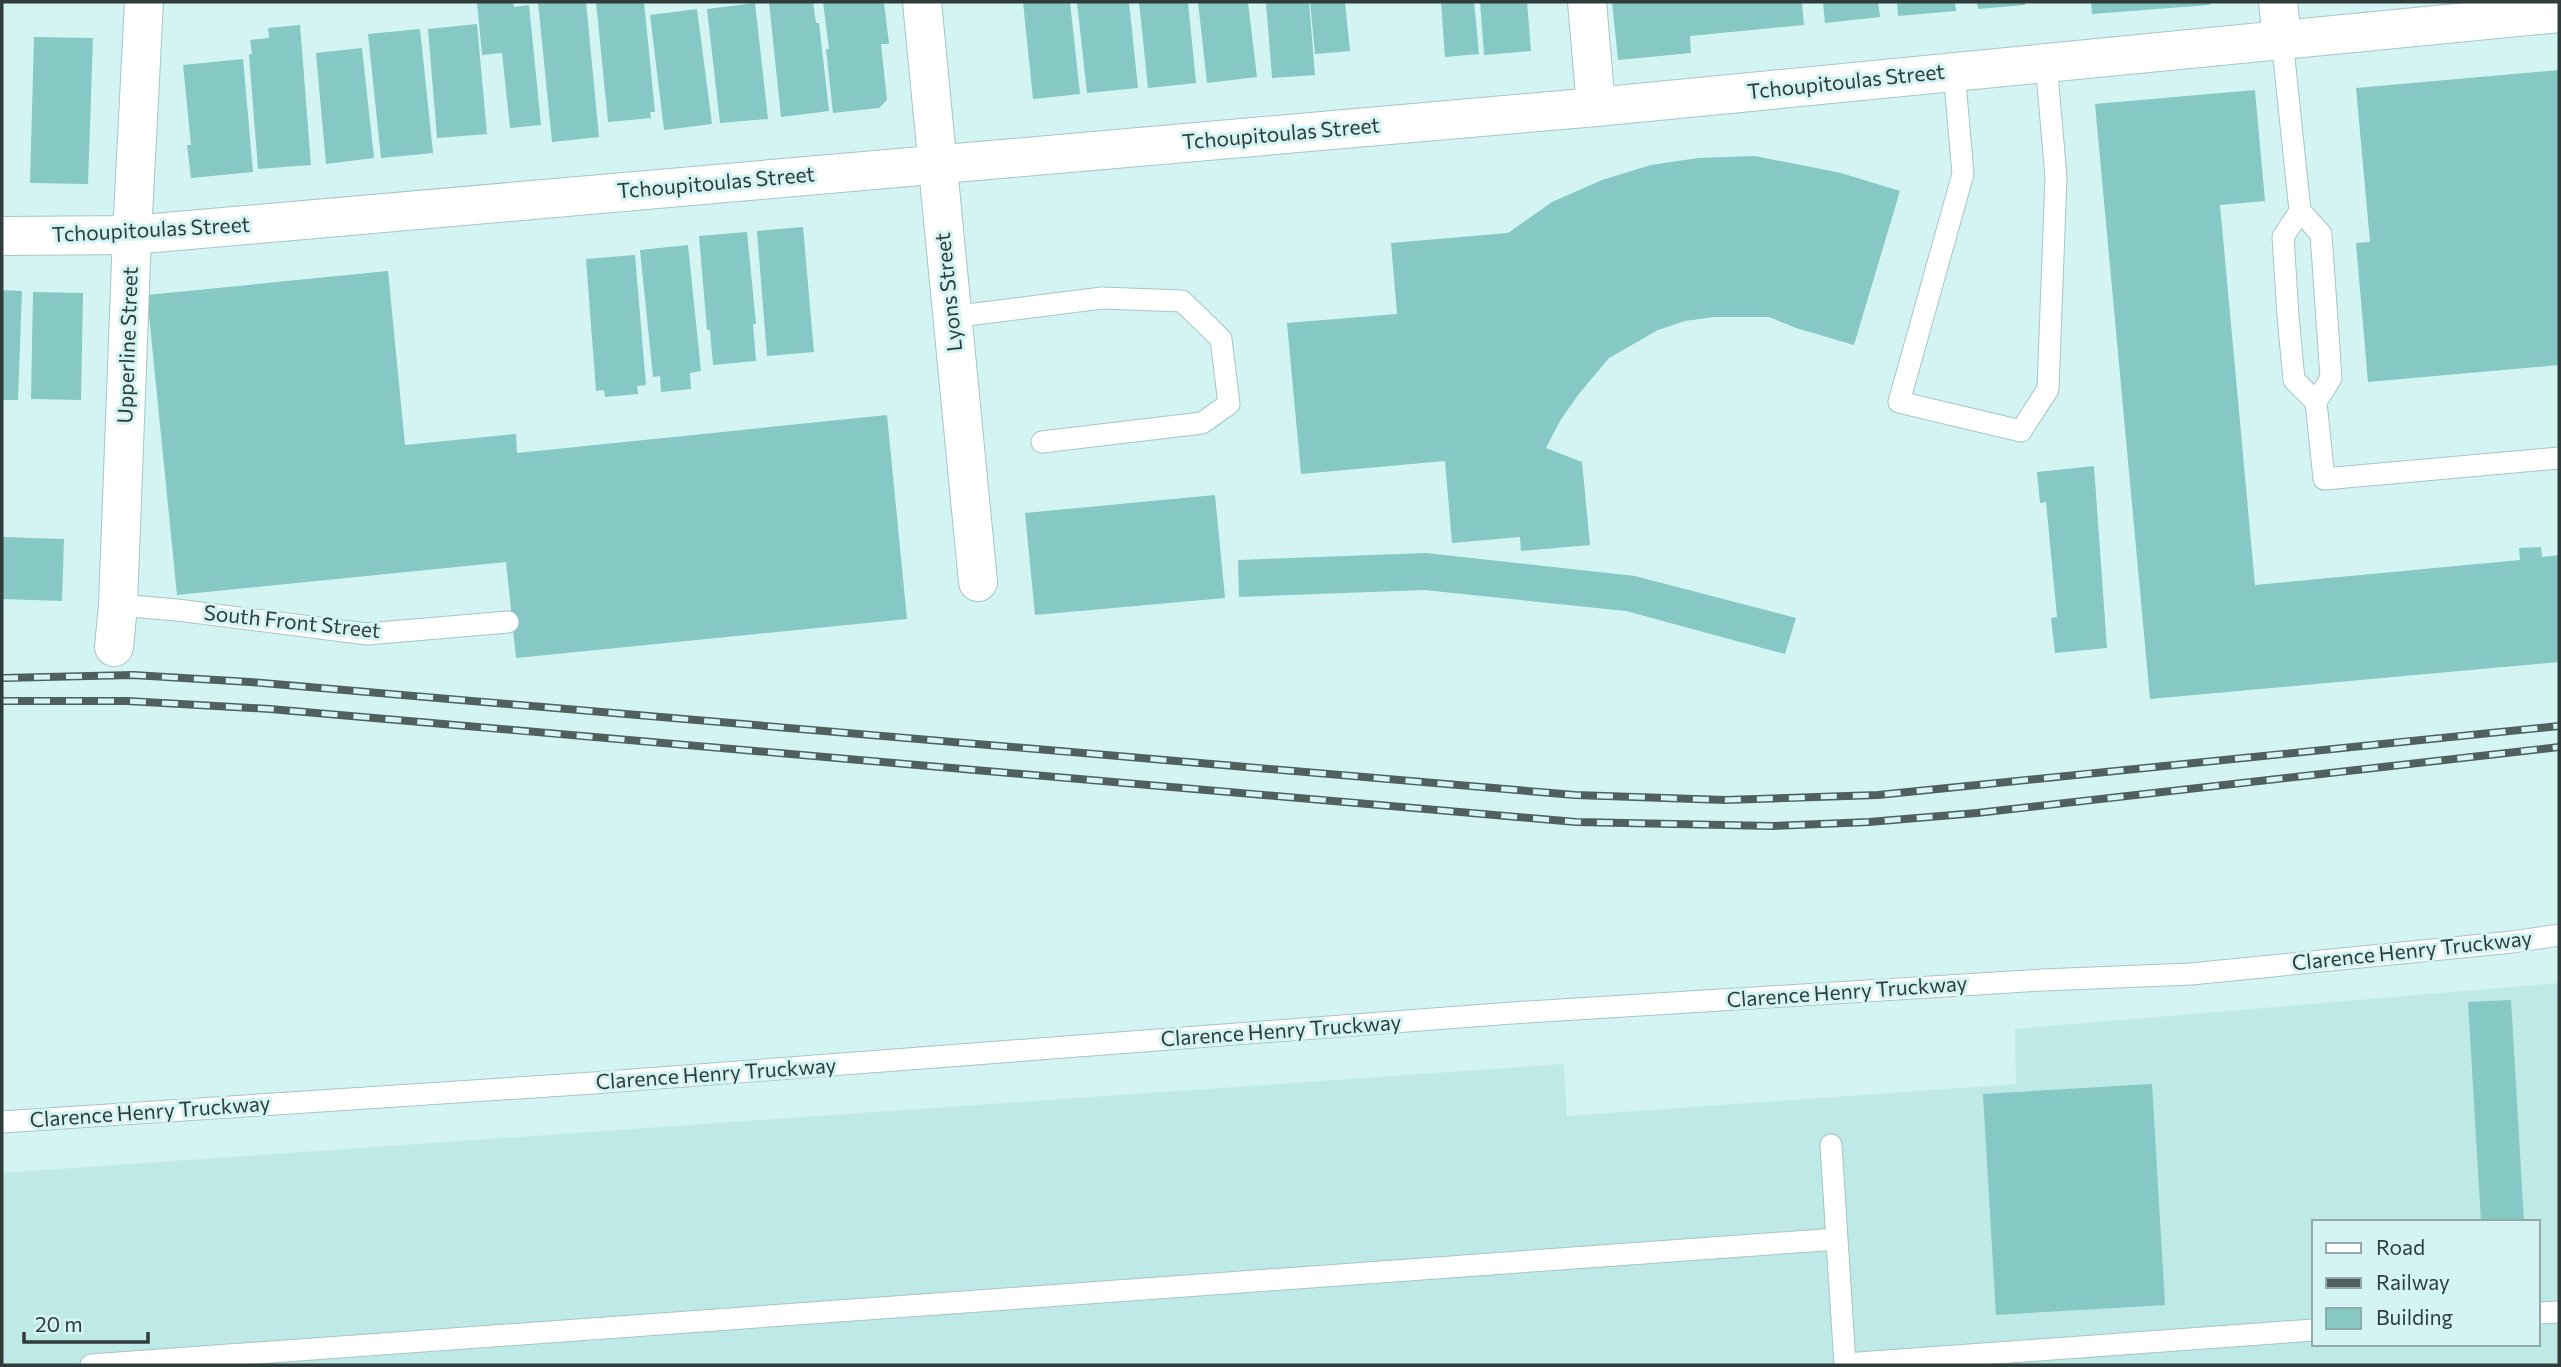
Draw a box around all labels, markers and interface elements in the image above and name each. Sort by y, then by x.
street label: Tchoupitoulas Street [1746,58,1946,103]
street label: Tchoupitoulas Street [1181,111,1381,154]
street label: Tchoupitoulas Street [616,160,816,203]
street label: Tchoupitoulas Street [51,211,251,246]
street label: Lyons Street [929,231,966,353]
street label: Upperline Street [111,266,142,424]
street label: South Front Street [203,599,382,642]
street label: Clarence Henry Truckway [2291,924,2533,975]
street label: Clarence Henry Truckway [1726,970,1968,1011]
street label: Clarence Henry Truckway [1160,1009,1402,1050]
street label: Clarence Henry Truckway [595,1052,837,1093]
street label: Clarence Henry Truckway [29,1090,271,1131]
legend [2312,1220,2540,1346]
text: Road [2376,1234,2425,1259]
text: Railway [2376,1269,2450,1294]
scale bar [24,1300,149,1344]
text: Building [2376,1304,2453,1329]
text: 20 m [35,1311,83,1336]

